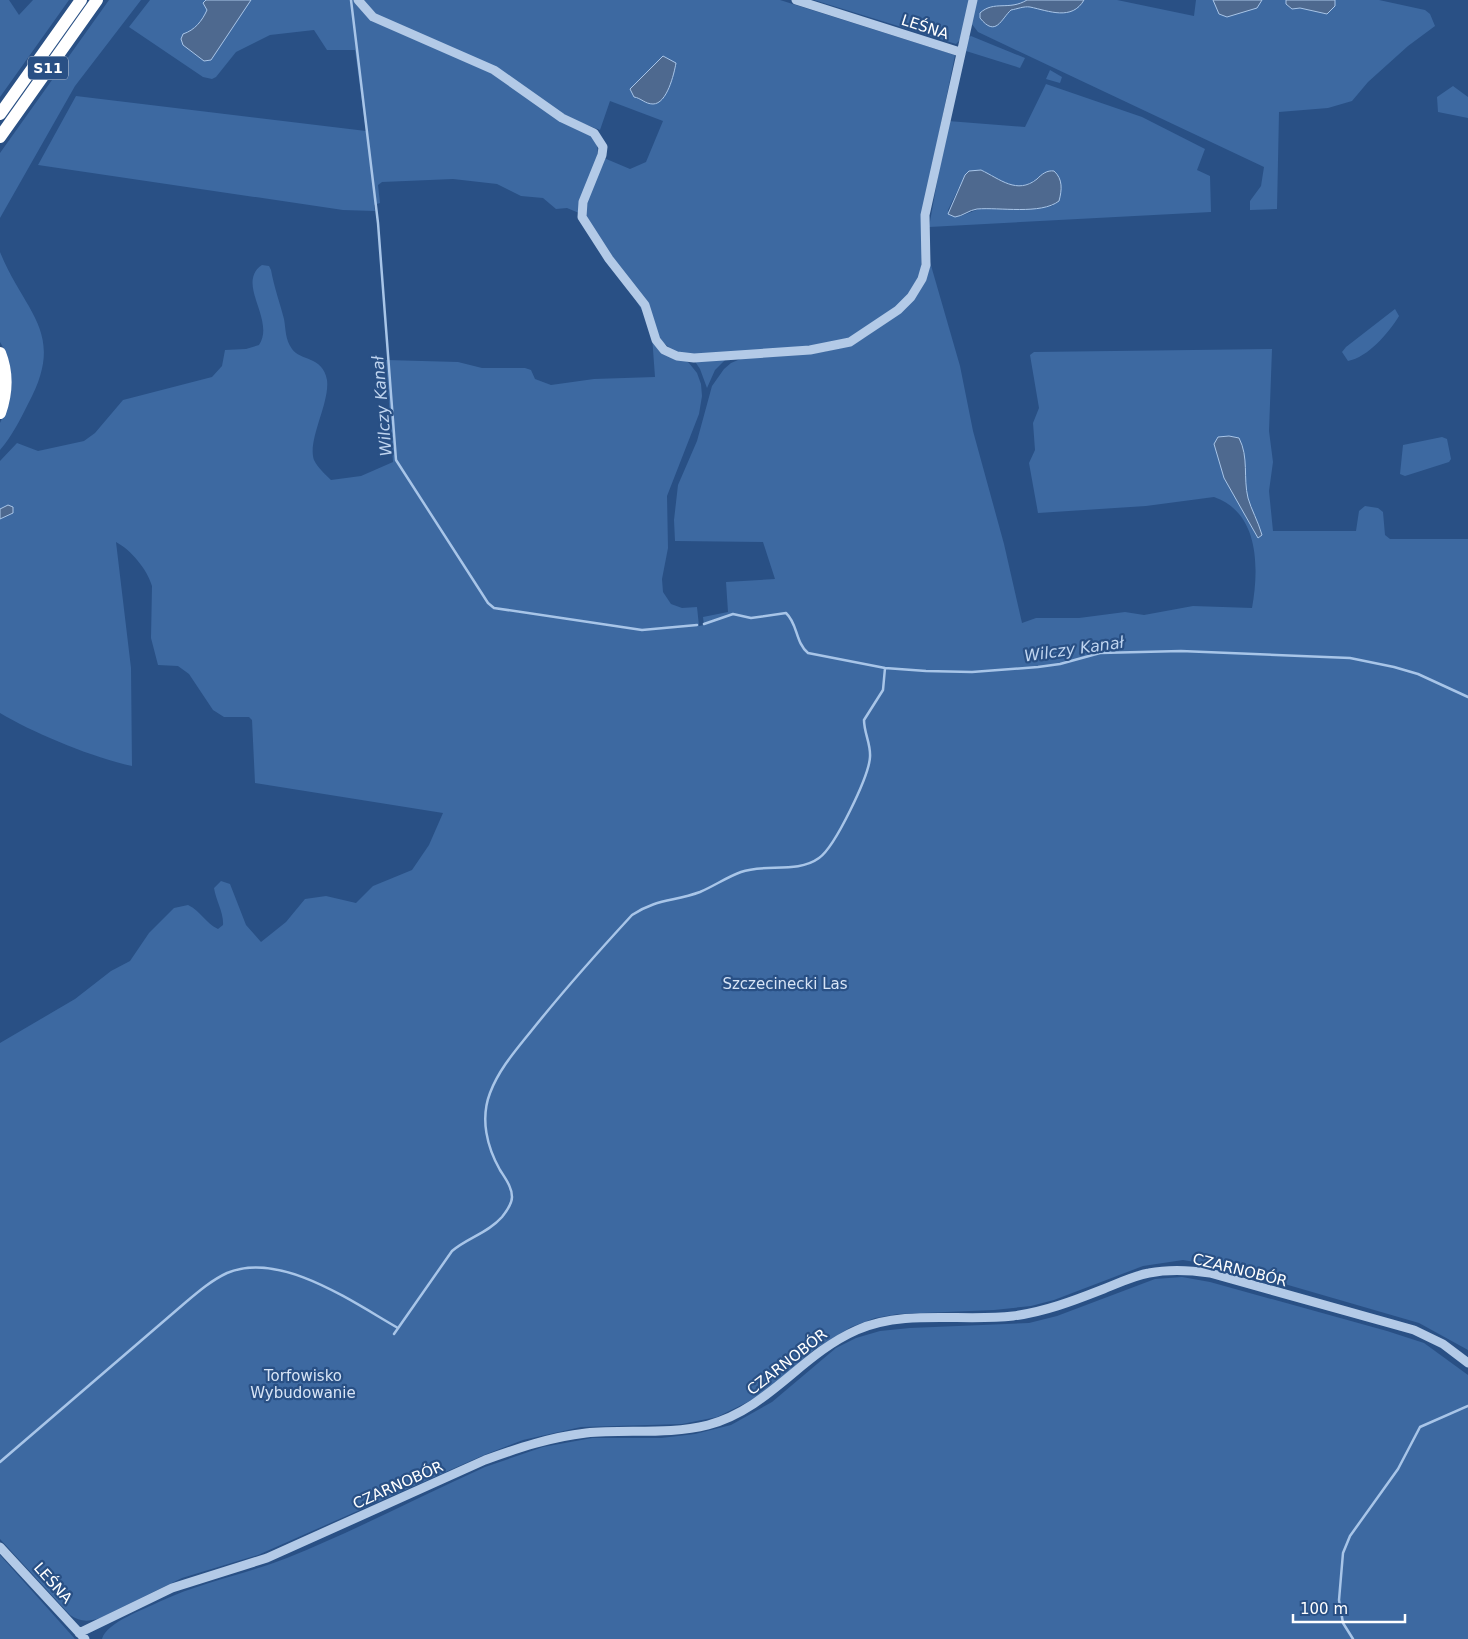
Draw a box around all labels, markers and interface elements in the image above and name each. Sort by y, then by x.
street label: LEŚNA [899,10,952,43]
road number: S11 [28,56,68,80]
water label: Wilczy Kanał [368,354,396,457]
water label: Wilczy Kanał [1023,632,1127,665]
park label: Szczecinecki Las [722,975,848,993]
street label: CZARNOBÓR [1191,1249,1289,1290]
street label: CZARNOBÓR [743,1324,831,1399]
park label: Torfowisko Wybudowanie [250,1367,356,1402]
street label: CZARNOBÓR [350,1456,446,1513]
street label: LEŚNA [30,1558,77,1608]
scale bar [1293,1592,1406,1624]
text: 100 m [1300,1600,1348,1618]

